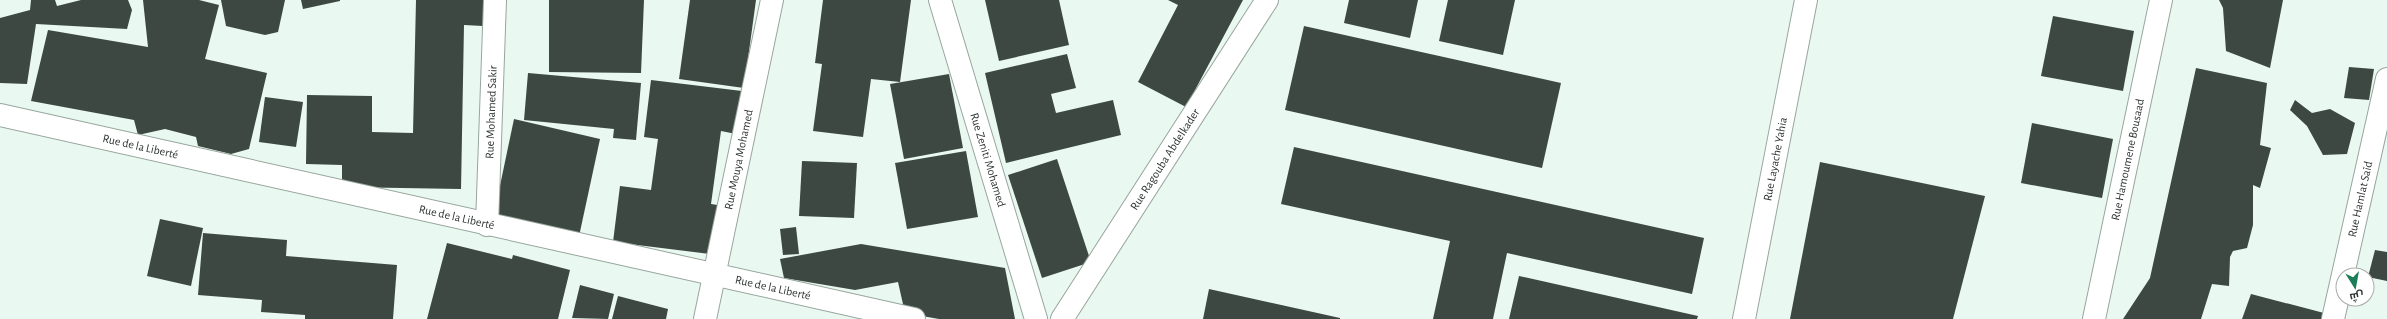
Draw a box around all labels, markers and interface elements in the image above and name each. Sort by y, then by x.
street label: Rue Mohamed Sakir [483,65,499,159]
street label: Rue Hamoumene Bousaad [2109,98,2146,221]
street label: Rue Ragouba Abdelkader [1128,106,1202,212]
street label: Rue Mouya Mohamed [722,108,755,211]
street label: Rue Zeniti Mohamed [968,111,1008,208]
street label: Rue Layache Yahia [1761,116,1789,202]
street label: Rue de la Liberté [102,132,179,161]
street label: Rue Hamlat Saïd [2346,160,2374,238]
street label: Rue de la Liberté [418,203,496,231]
north arrow [2335,267,2375,307]
street label: Rue de la Liberté [734,273,812,302]
text: ش [2349,289,2365,303]

